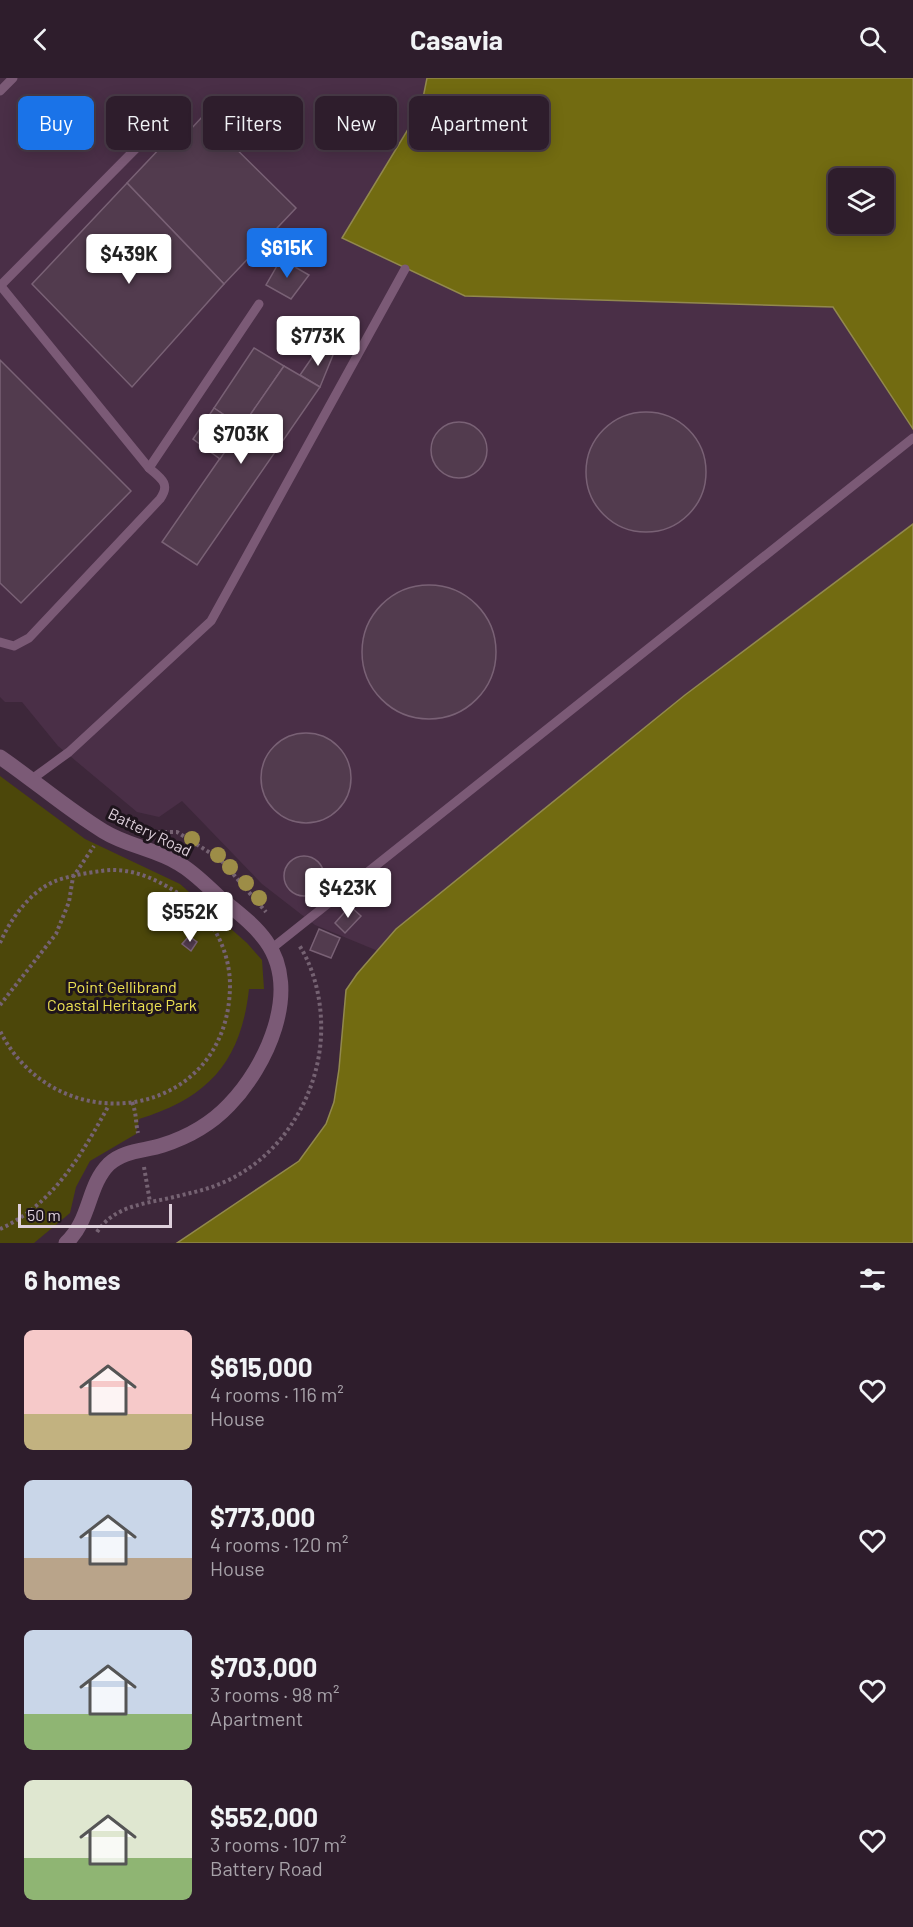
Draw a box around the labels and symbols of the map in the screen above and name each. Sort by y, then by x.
pin: $615K [245,228,329,279]
pin: $439K [87,234,171,285]
pin: $773K [276,316,360,367]
pin: $703K [199,414,283,465]
street label: Battery Road [106,803,195,860]
pin: $423K [306,868,390,919]
pin: $552K [148,892,232,943]
park label: Point Gellibrand Coastal Heritage Park [47,977,197,1014]
scale bar [18,1201,172,1228]

